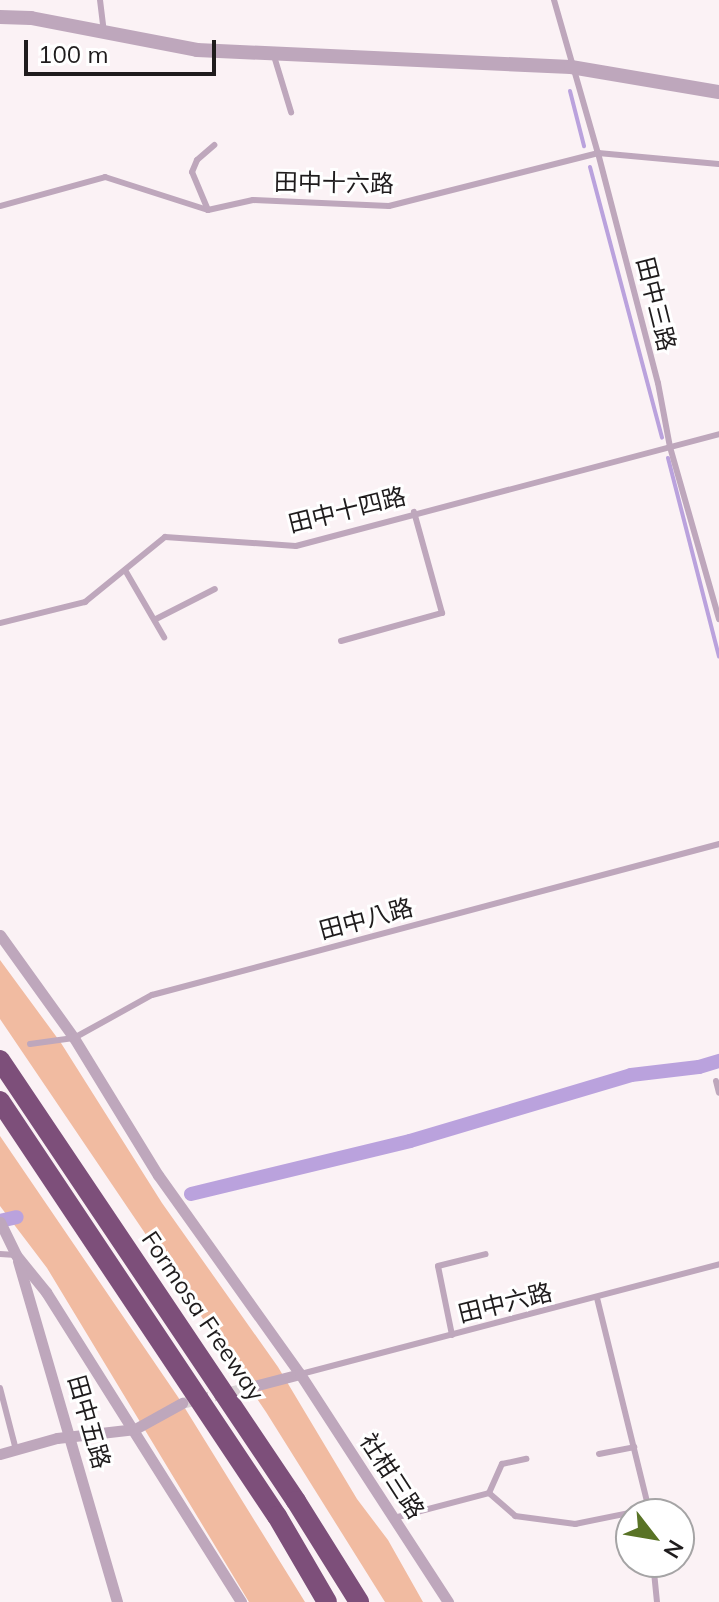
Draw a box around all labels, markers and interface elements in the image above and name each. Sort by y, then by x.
scale bar [28,24,220,74]
text: 100 m [38,39,109,69]
street label: 田中十六路 [274,168,394,198]
street label: 田中三路 [630,254,682,354]
street label: 田中十四路 [285,482,409,538]
street label: 田中八路 [316,893,416,945]
street label: Formosa Freeway [136,1226,270,1406]
street label: 田中六路 [455,1277,555,1329]
street label: 田中五路 [62,1372,116,1472]
street label: 社柑三路 [354,1428,430,1524]
north arrow [615,1498,695,1578]
text: N [658,1535,690,1564]

